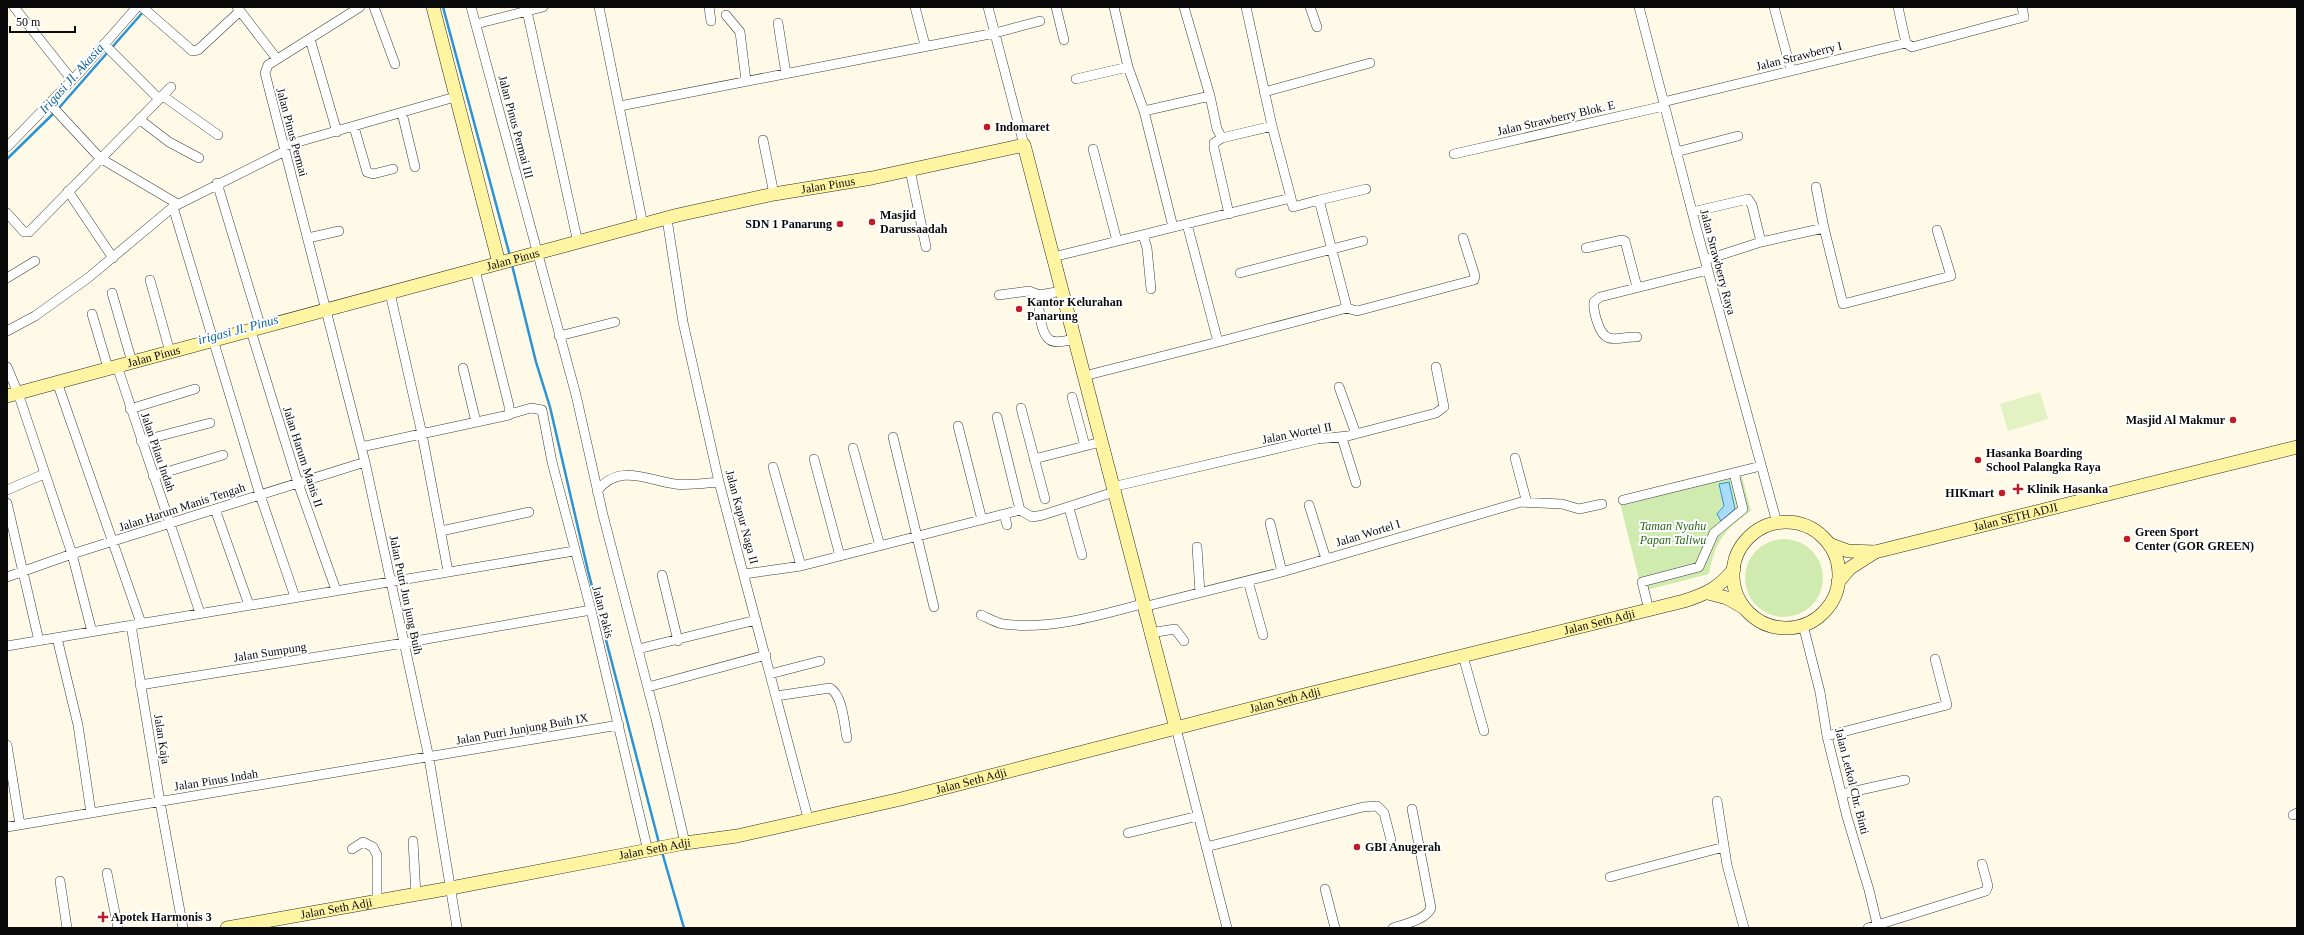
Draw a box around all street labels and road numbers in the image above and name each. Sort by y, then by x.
street label: Jalan Strawberry I [1755,39,1843,73]
street label: Jalan Pinus Permai III [495,74,537,180]
street label: Jalan Pinus Permai [273,86,311,179]
street label: Jalan Strawberry Blok. E [1496,98,1616,138]
street label: Jalan Pinus [800,174,856,196]
street label: Jalan Strawberry Raya [1697,208,1739,317]
street label: Jalan Pinus [485,246,541,273]
street label: Jalan Pinus [126,342,182,370]
street label: Jalan Harum Manis II [280,405,326,509]
street label: Jalan Pilau Indah [138,411,178,493]
street label: Jalan Wortel II [1261,419,1333,447]
street label: Jalan Kapur Naga II [723,468,761,566]
street label: Jalan Harum Manis Tengah [117,480,247,534]
street label: Jalan SETH ADJI [1972,500,2059,534]
street label: Jalan Wortel I [1334,517,1402,549]
street label: Jalan Putri Jun jung Buih [387,534,425,656]
street label: Jalan Pakis [589,584,617,640]
street label: Jalan Seth Adji [1562,606,1637,637]
street label: Jalan Sumpung [233,639,307,665]
street label: Jalan Seth Adji [1248,684,1323,716]
street label: Jalan Putri Junjung Buih IX [455,710,590,748]
street label: Jalan Kaja [151,713,173,766]
street label: Jalan Letkol Chr. Binti [1832,726,1872,836]
street label: Jalan Seth Adji [934,765,1009,797]
street label: Jalan Pinus Indah [173,766,259,794]
street label: Jalan Seth Adji [618,835,692,863]
street label: Jalan Seth Adji [299,895,374,922]

